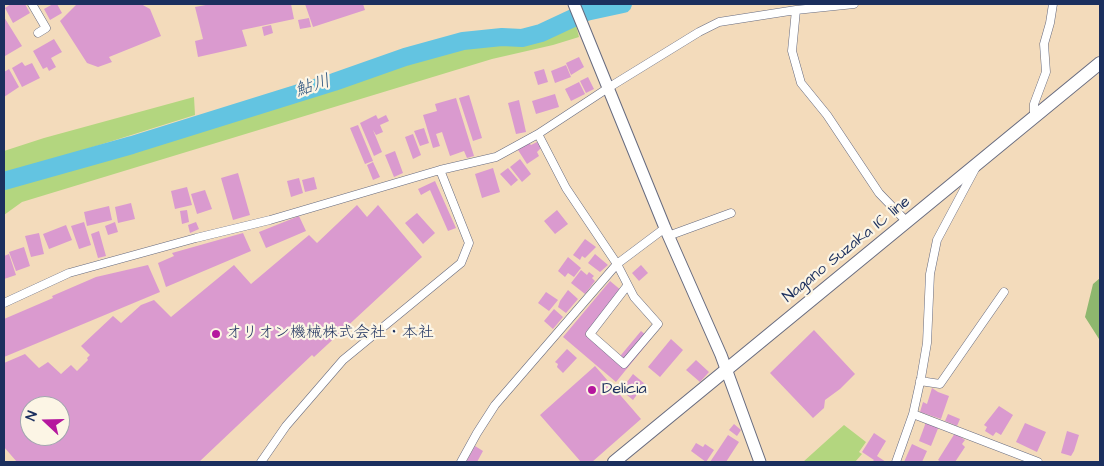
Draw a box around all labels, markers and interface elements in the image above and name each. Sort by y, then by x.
water label: 鮎川 [293,71,333,103]
street label: Nagano Suzaka IC line [779,193,915,307]
place label: オリオン機械株式会社・本社 [226,324,434,344]
marker: オリオン機械株式会社・本社 [210,328,222,340]
place label: Delicia [602,380,647,400]
marker: Delicia [586,384,598,396]
north arrow [20,396,70,446]
text: N [21,408,43,424]

